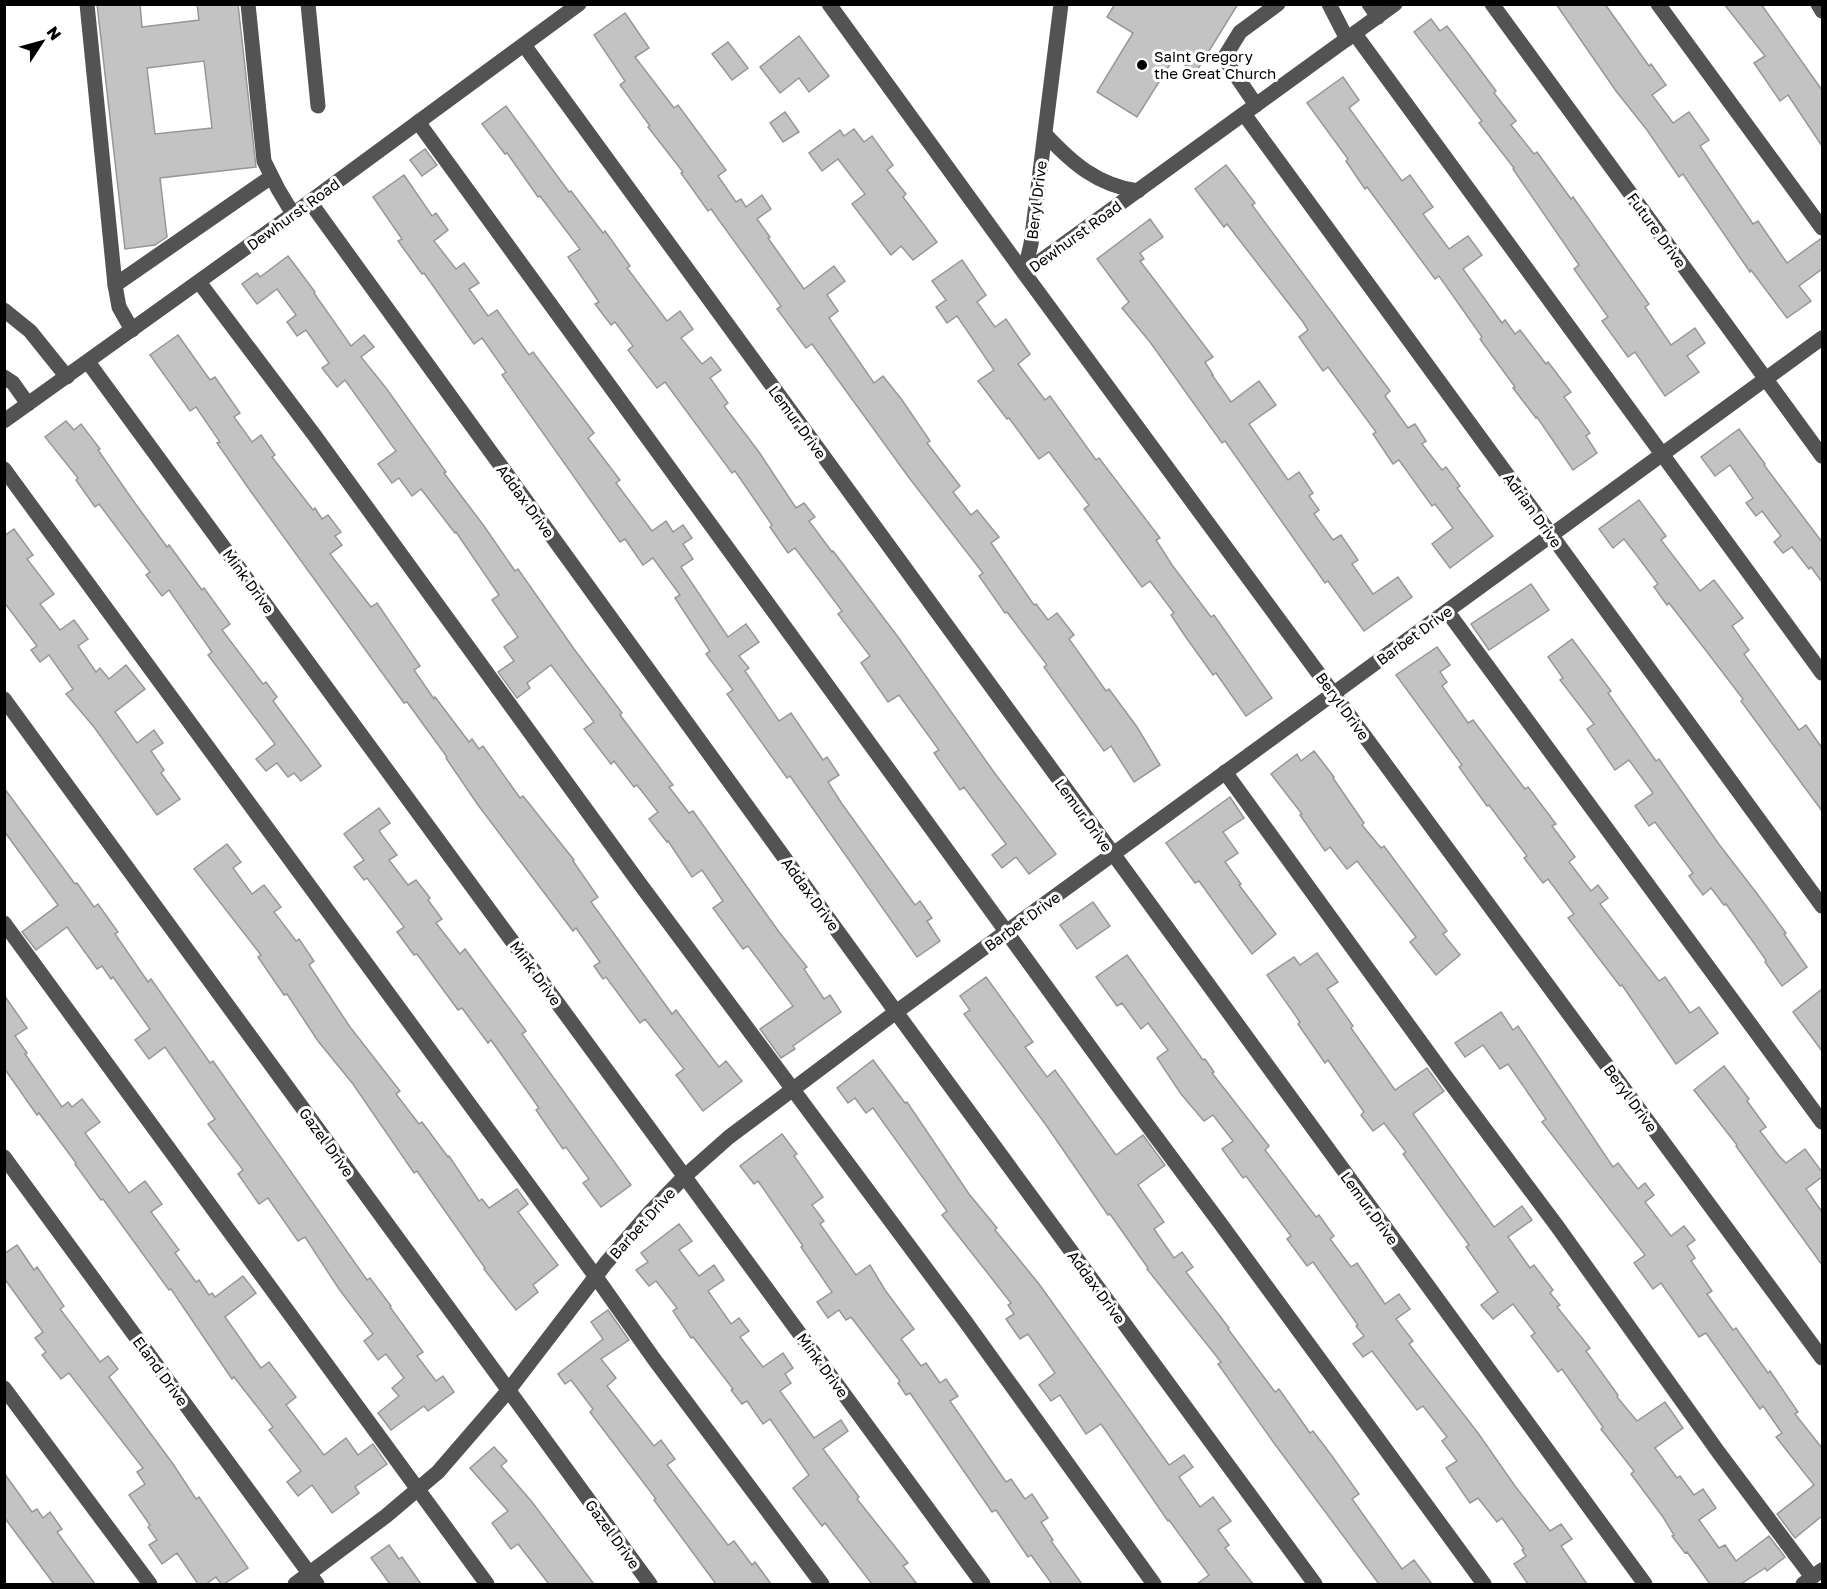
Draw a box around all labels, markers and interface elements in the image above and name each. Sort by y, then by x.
north arrow [12,12,72,72]
text: N [42,22,66,44]
place label: Saint Gregory the Great Church [1154,47,1276,82]
marker: Saint Gregory the Great Church [1135,58,1149,72]
street label: Beryl Drive [1022,159,1050,240]
street label: Dewhurst Road [243,174,343,254]
street label: Future Drive [1624,189,1690,271]
street label: Dewhurst Road [1025,196,1125,276]
street label: Lemur Drive [765,382,831,462]
street label: Addax Drive [493,461,559,541]
street label: Adrian Drive [1500,469,1566,551]
street label: Mink Drive [220,545,279,617]
street label: Barbet Drive [1373,601,1456,669]
street label: Beryl Drive [1312,669,1374,744]
street label: Lemur Drive [1051,775,1117,855]
street label: Addax Drive [778,854,844,934]
street label: Barbet Drive [981,887,1064,955]
street label: Mink Drive [507,937,566,1009]
street label: Beryl Drive [1600,1061,1662,1136]
street label: Gazel Drive [296,1104,358,1180]
street label: Lemur Drive [1337,1168,1403,1248]
street label: Barbet Drive [605,1184,679,1262]
street label: Addax Drive [1064,1247,1130,1327]
street label: Mink Drive [794,1329,853,1401]
street label: Eland Drive [130,1333,192,1410]
street label: Gazel Drive [582,1496,644,1572]

